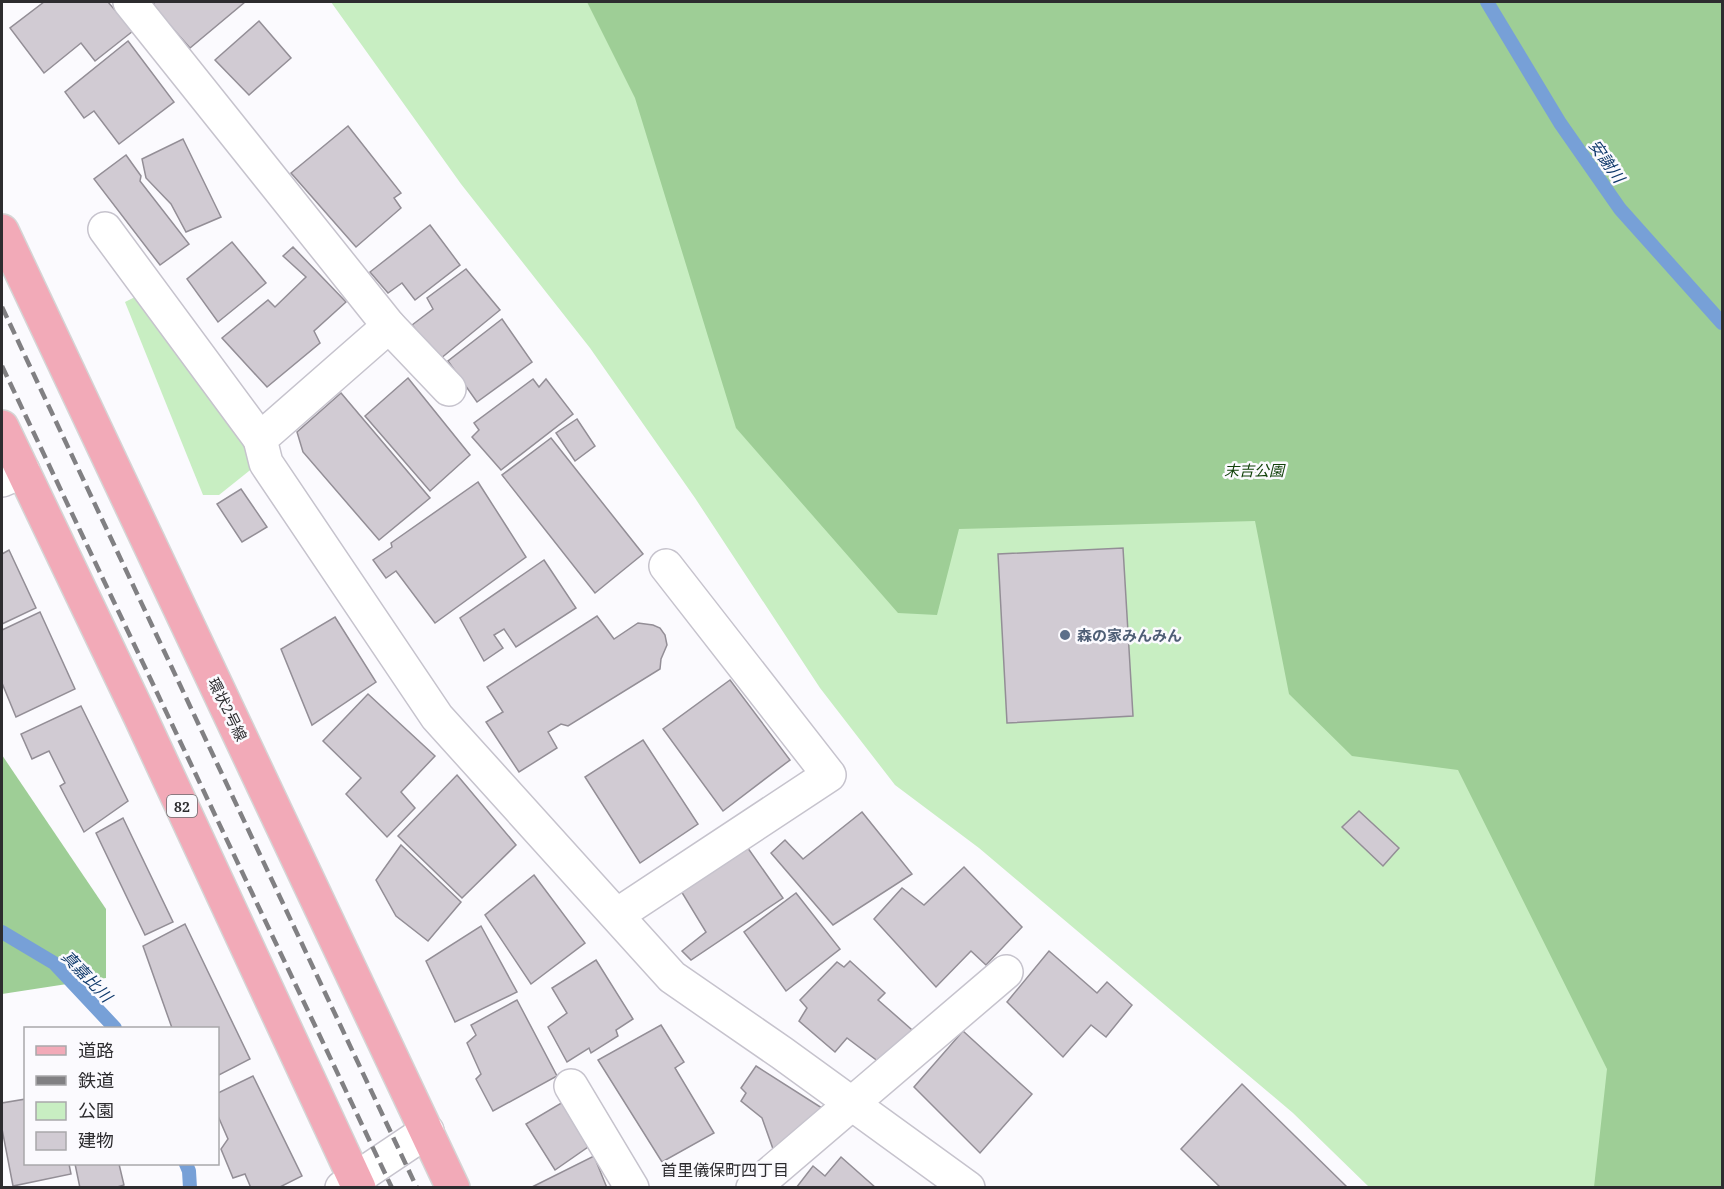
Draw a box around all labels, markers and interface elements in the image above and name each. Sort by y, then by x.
water label: 安謝川 [1584,135,1631,189]
park label: 末吉公園 [1224,460,1286,480]
place label: 森の家みんみん [1077,625,1182,645]
marker: 森の家みんみん [1058,628,1072,642]
street label: 環状2号線 [204,674,252,744]
road number: 82 [167,795,197,817]
water label: 真嘉比川 [57,945,119,1008]
legend [24,1027,219,1165]
text: 道路 [78,1038,114,1062]
text: 鉄道 [78,1068,114,1092]
text: 公園 [78,1098,114,1122]
text: 建物 [78,1128,114,1152]
district label: 首里儀保町四丁目 [661,1159,789,1181]

